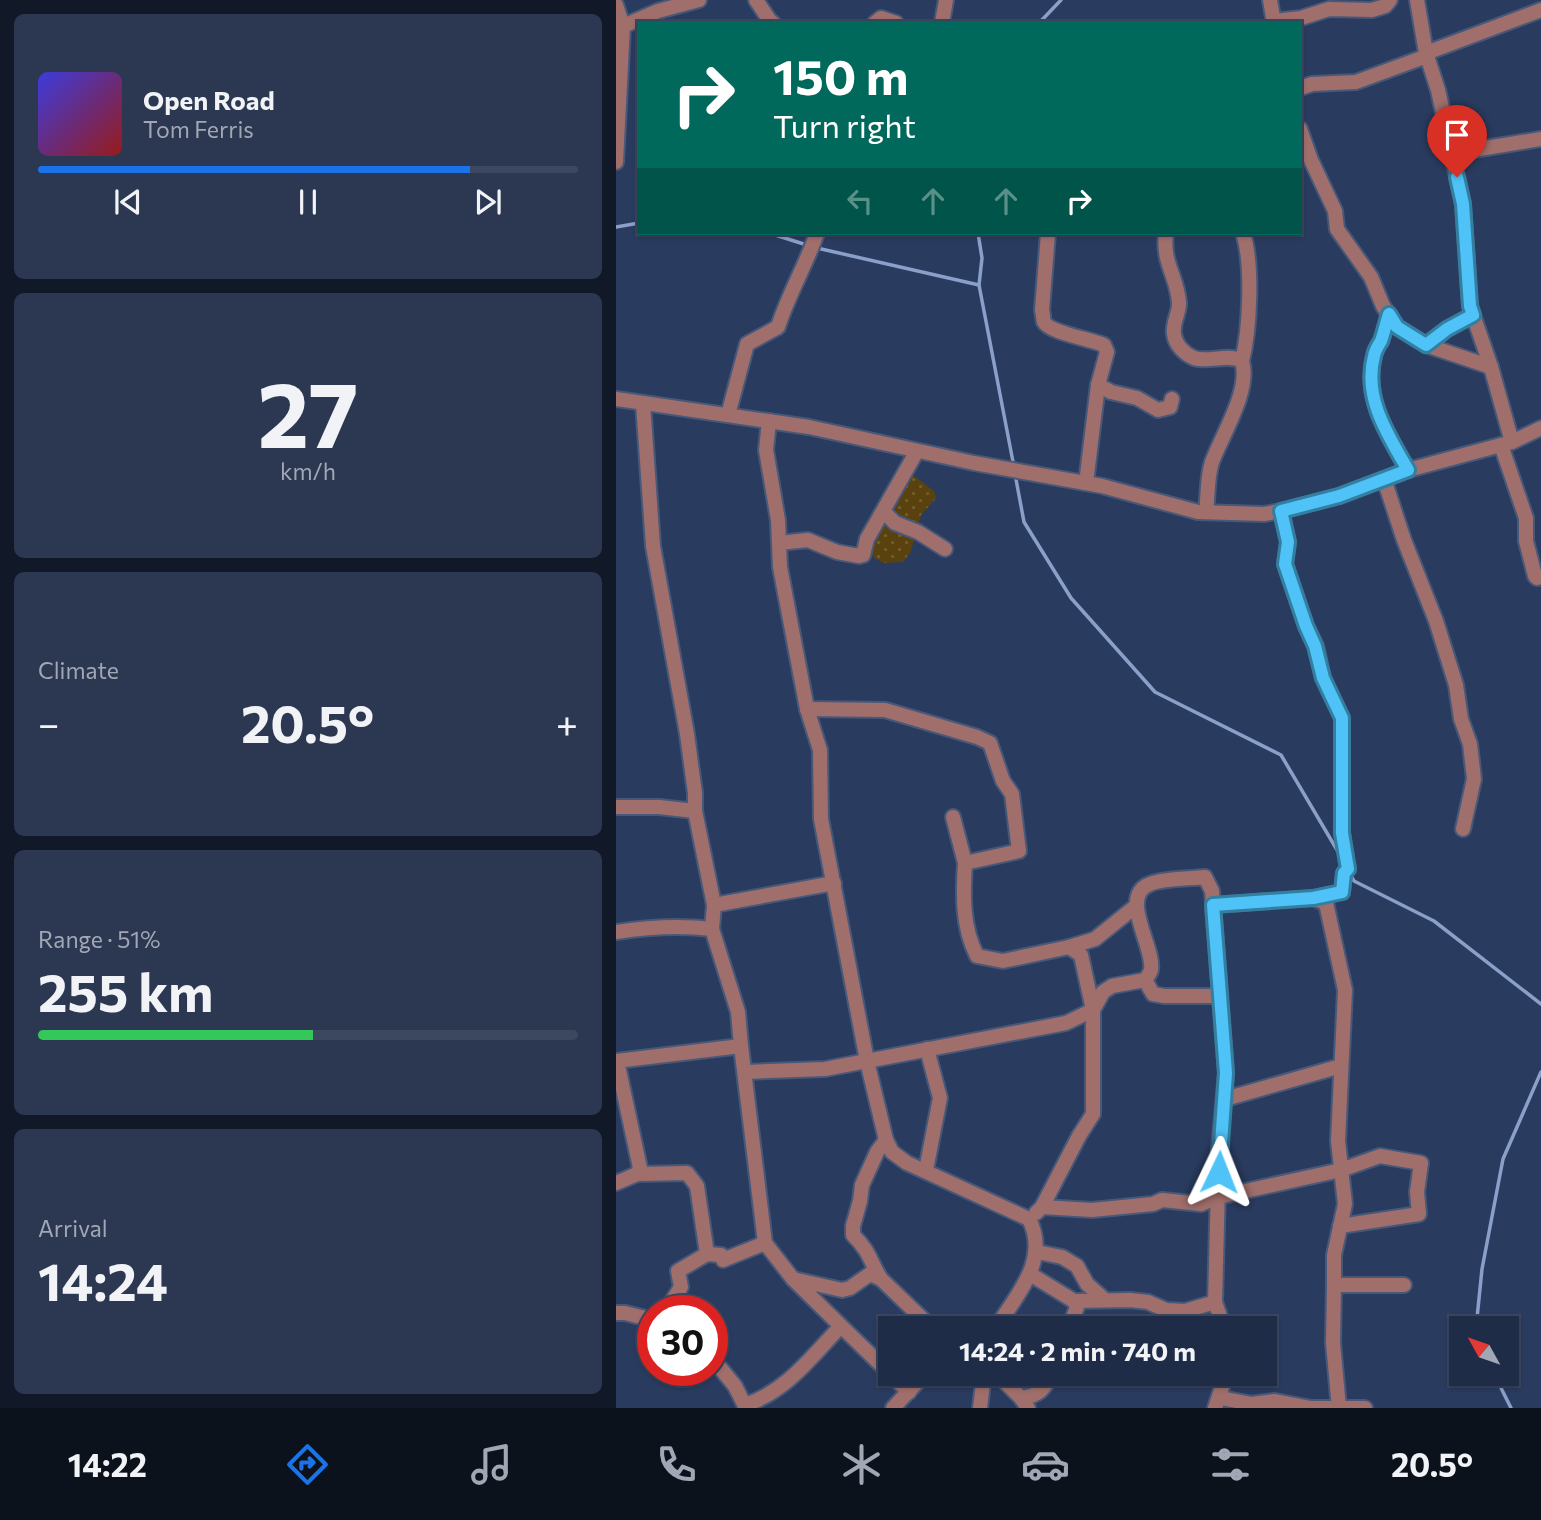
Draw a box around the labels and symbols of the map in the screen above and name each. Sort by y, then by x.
pin [1427,105,1487,177]
position arrow [1182,1135,1256,1209]
speed limit sign: 30 [637,1295,728,1386]
north arrow [1449,1316,1519,1386]

